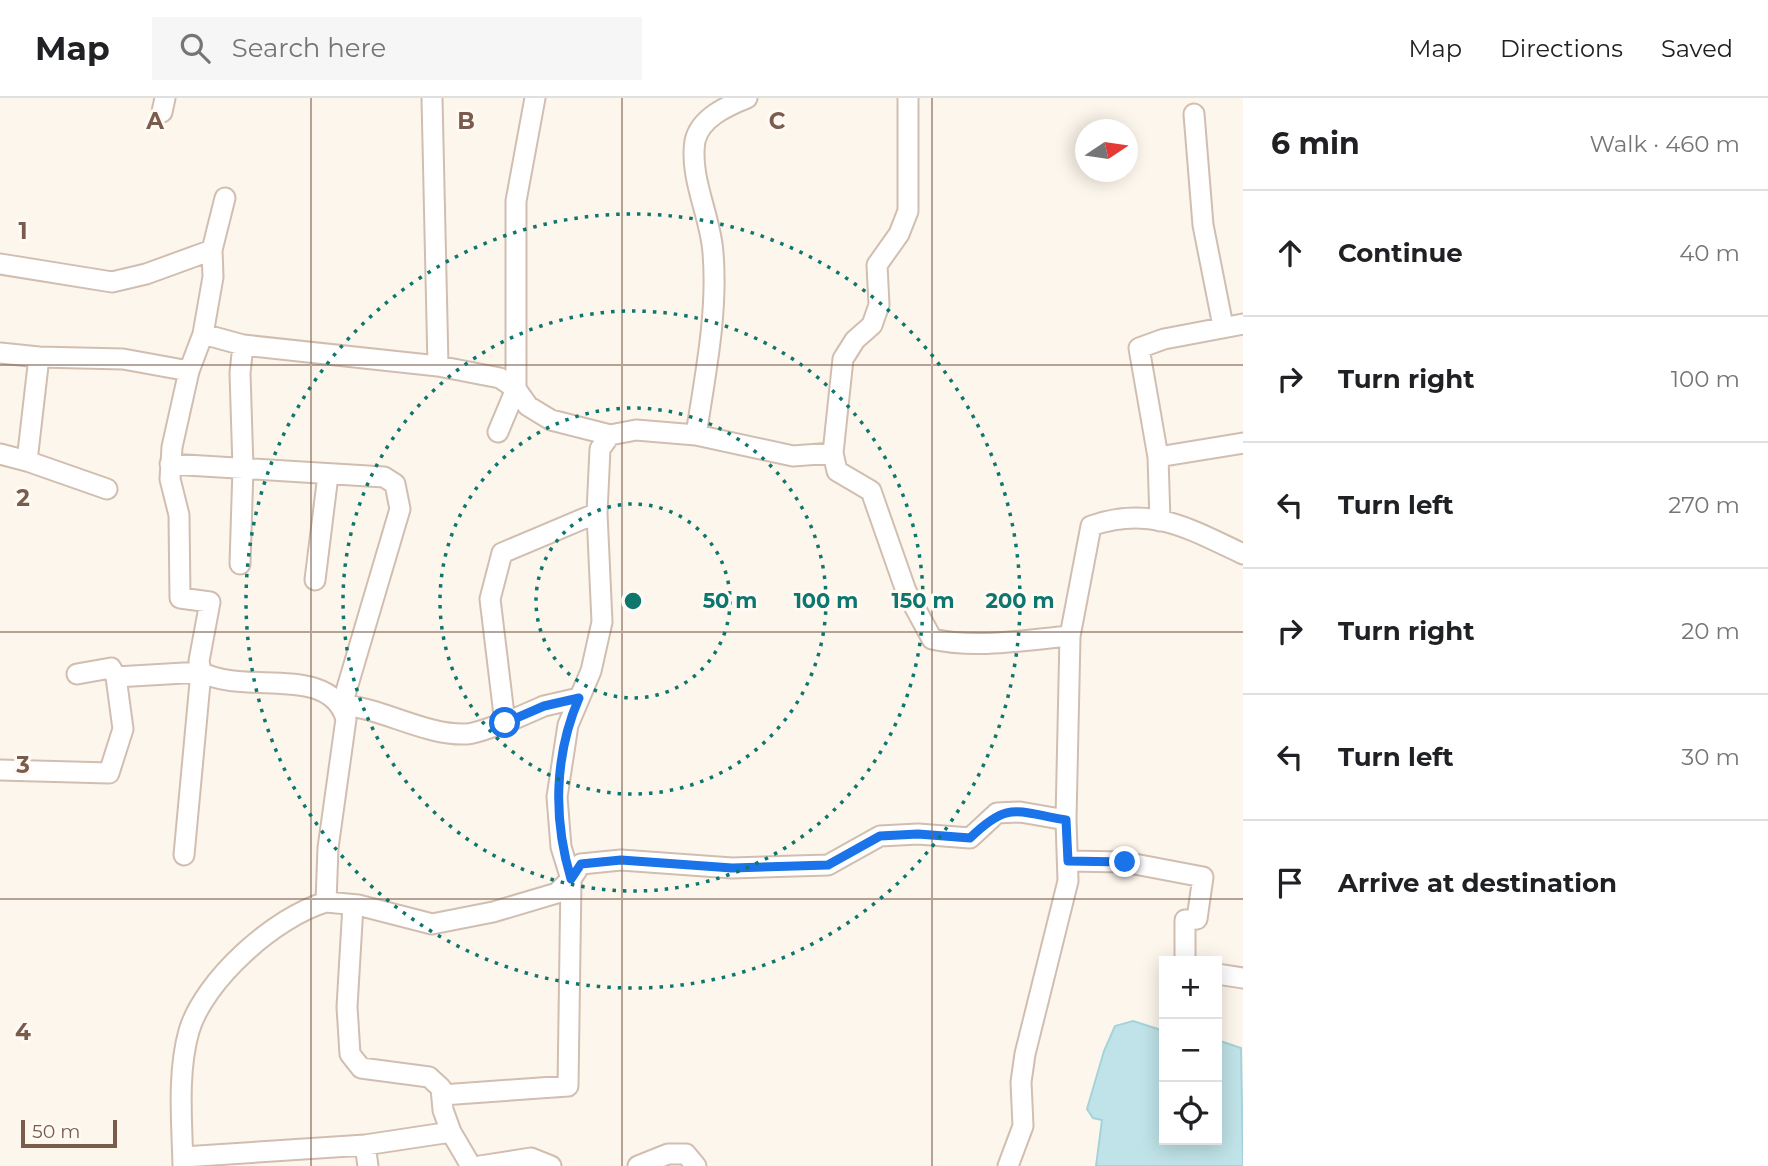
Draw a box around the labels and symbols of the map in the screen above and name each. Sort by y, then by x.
text: A [145,107,164,135]
text: B [457,107,475,135]
text: C [769,107,786,135]
north arrow [1075,119,1138,182]
text: 1 [18,217,28,245]
text: 2 [16,484,30,512]
text: 50 m [703,588,757,613]
text: 100 m [794,588,858,613]
text: 150 m [892,588,954,613]
text: 200 m [986,588,1054,613]
centre of rings [621,589,645,613]
route start [489,707,520,738]
text: 3 [15,751,30,779]
route end [1109,846,1140,877]
text: 4 [15,1018,31,1046]
scale bar [21,1117,117,1149]

